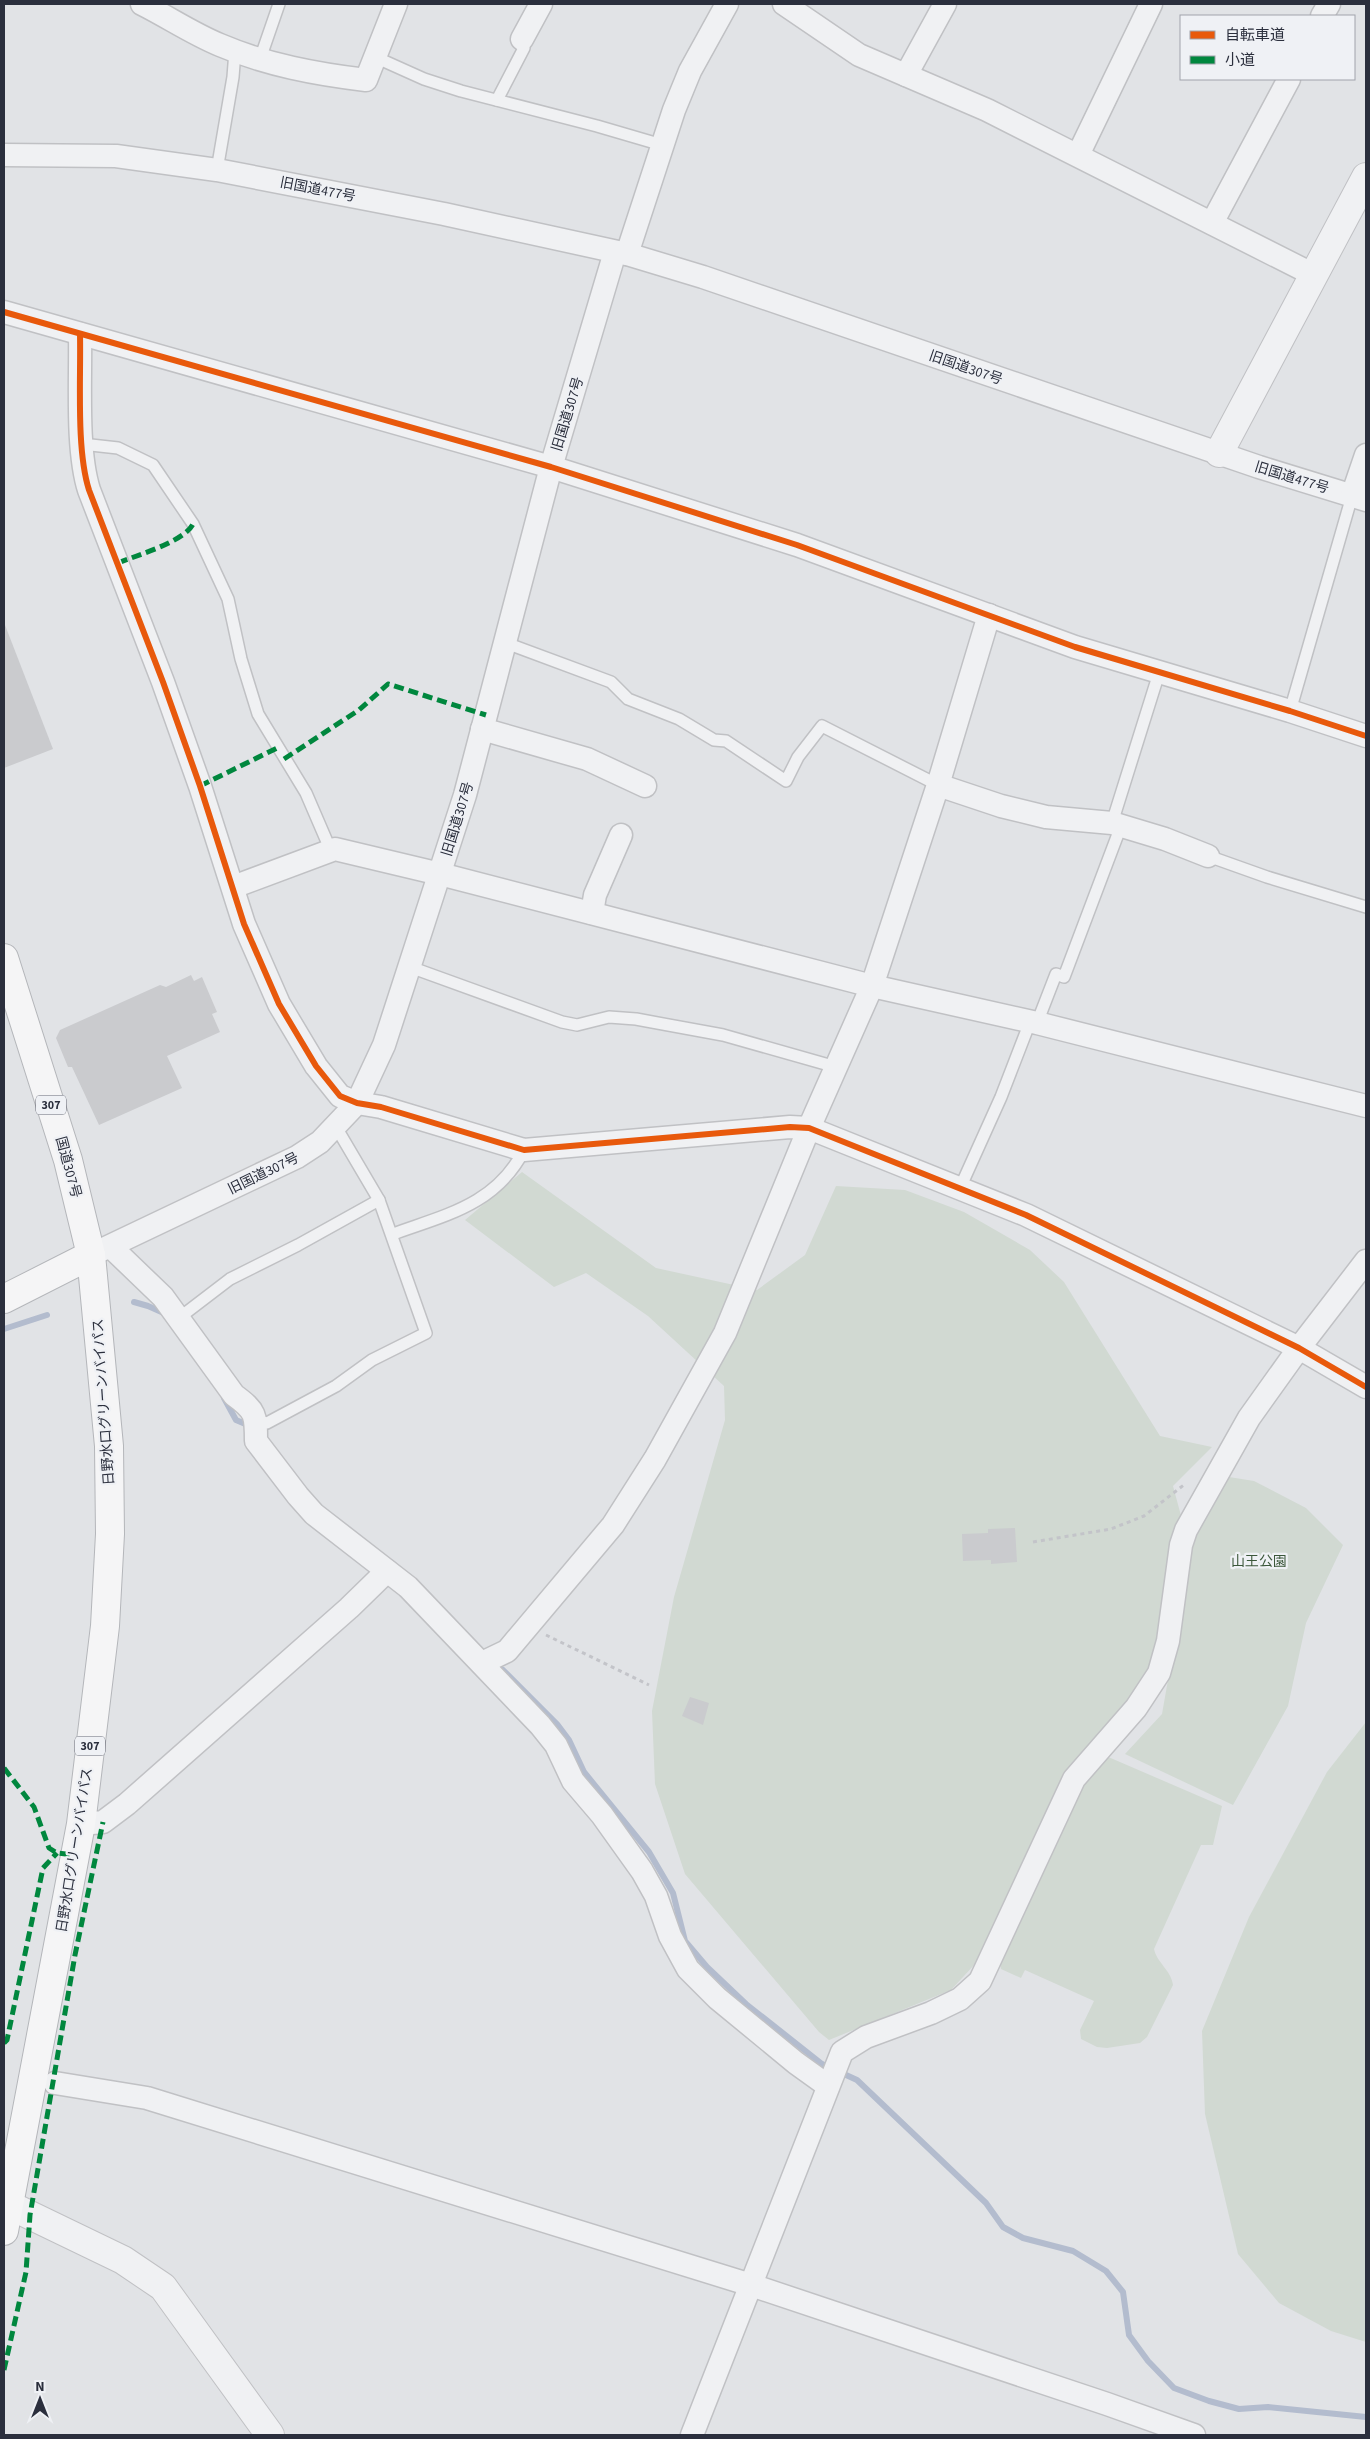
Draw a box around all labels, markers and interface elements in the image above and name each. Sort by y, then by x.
legend [1180,15,1355,80]
text: 自転車道 [1225,25,1285,46]
text: 小道 [1225,50,1255,71]
street label: 旧国道477号 [278,173,357,207]
street label: 旧国道307号 [926,346,1005,390]
street label: 旧国道307号 [547,375,589,454]
street label: 旧国道477号 [1252,457,1331,499]
street label: 旧国道307号 [437,780,479,859]
road number: 307 [36,1096,66,1114]
street label: 国道307号 [50,1134,86,1200]
street label: 旧国道307号 [225,1148,302,1200]
street label: 日野水口グリーンバイパス [88,1318,120,1486]
park label: 山王公園 [1231,1552,1287,1572]
road number: 307 [75,1736,105,1755]
street label: 日野水口グリーンバイパス [52,1766,98,1934]
north arrow [15,2374,65,2424]
text: N [35,2377,45,2397]

